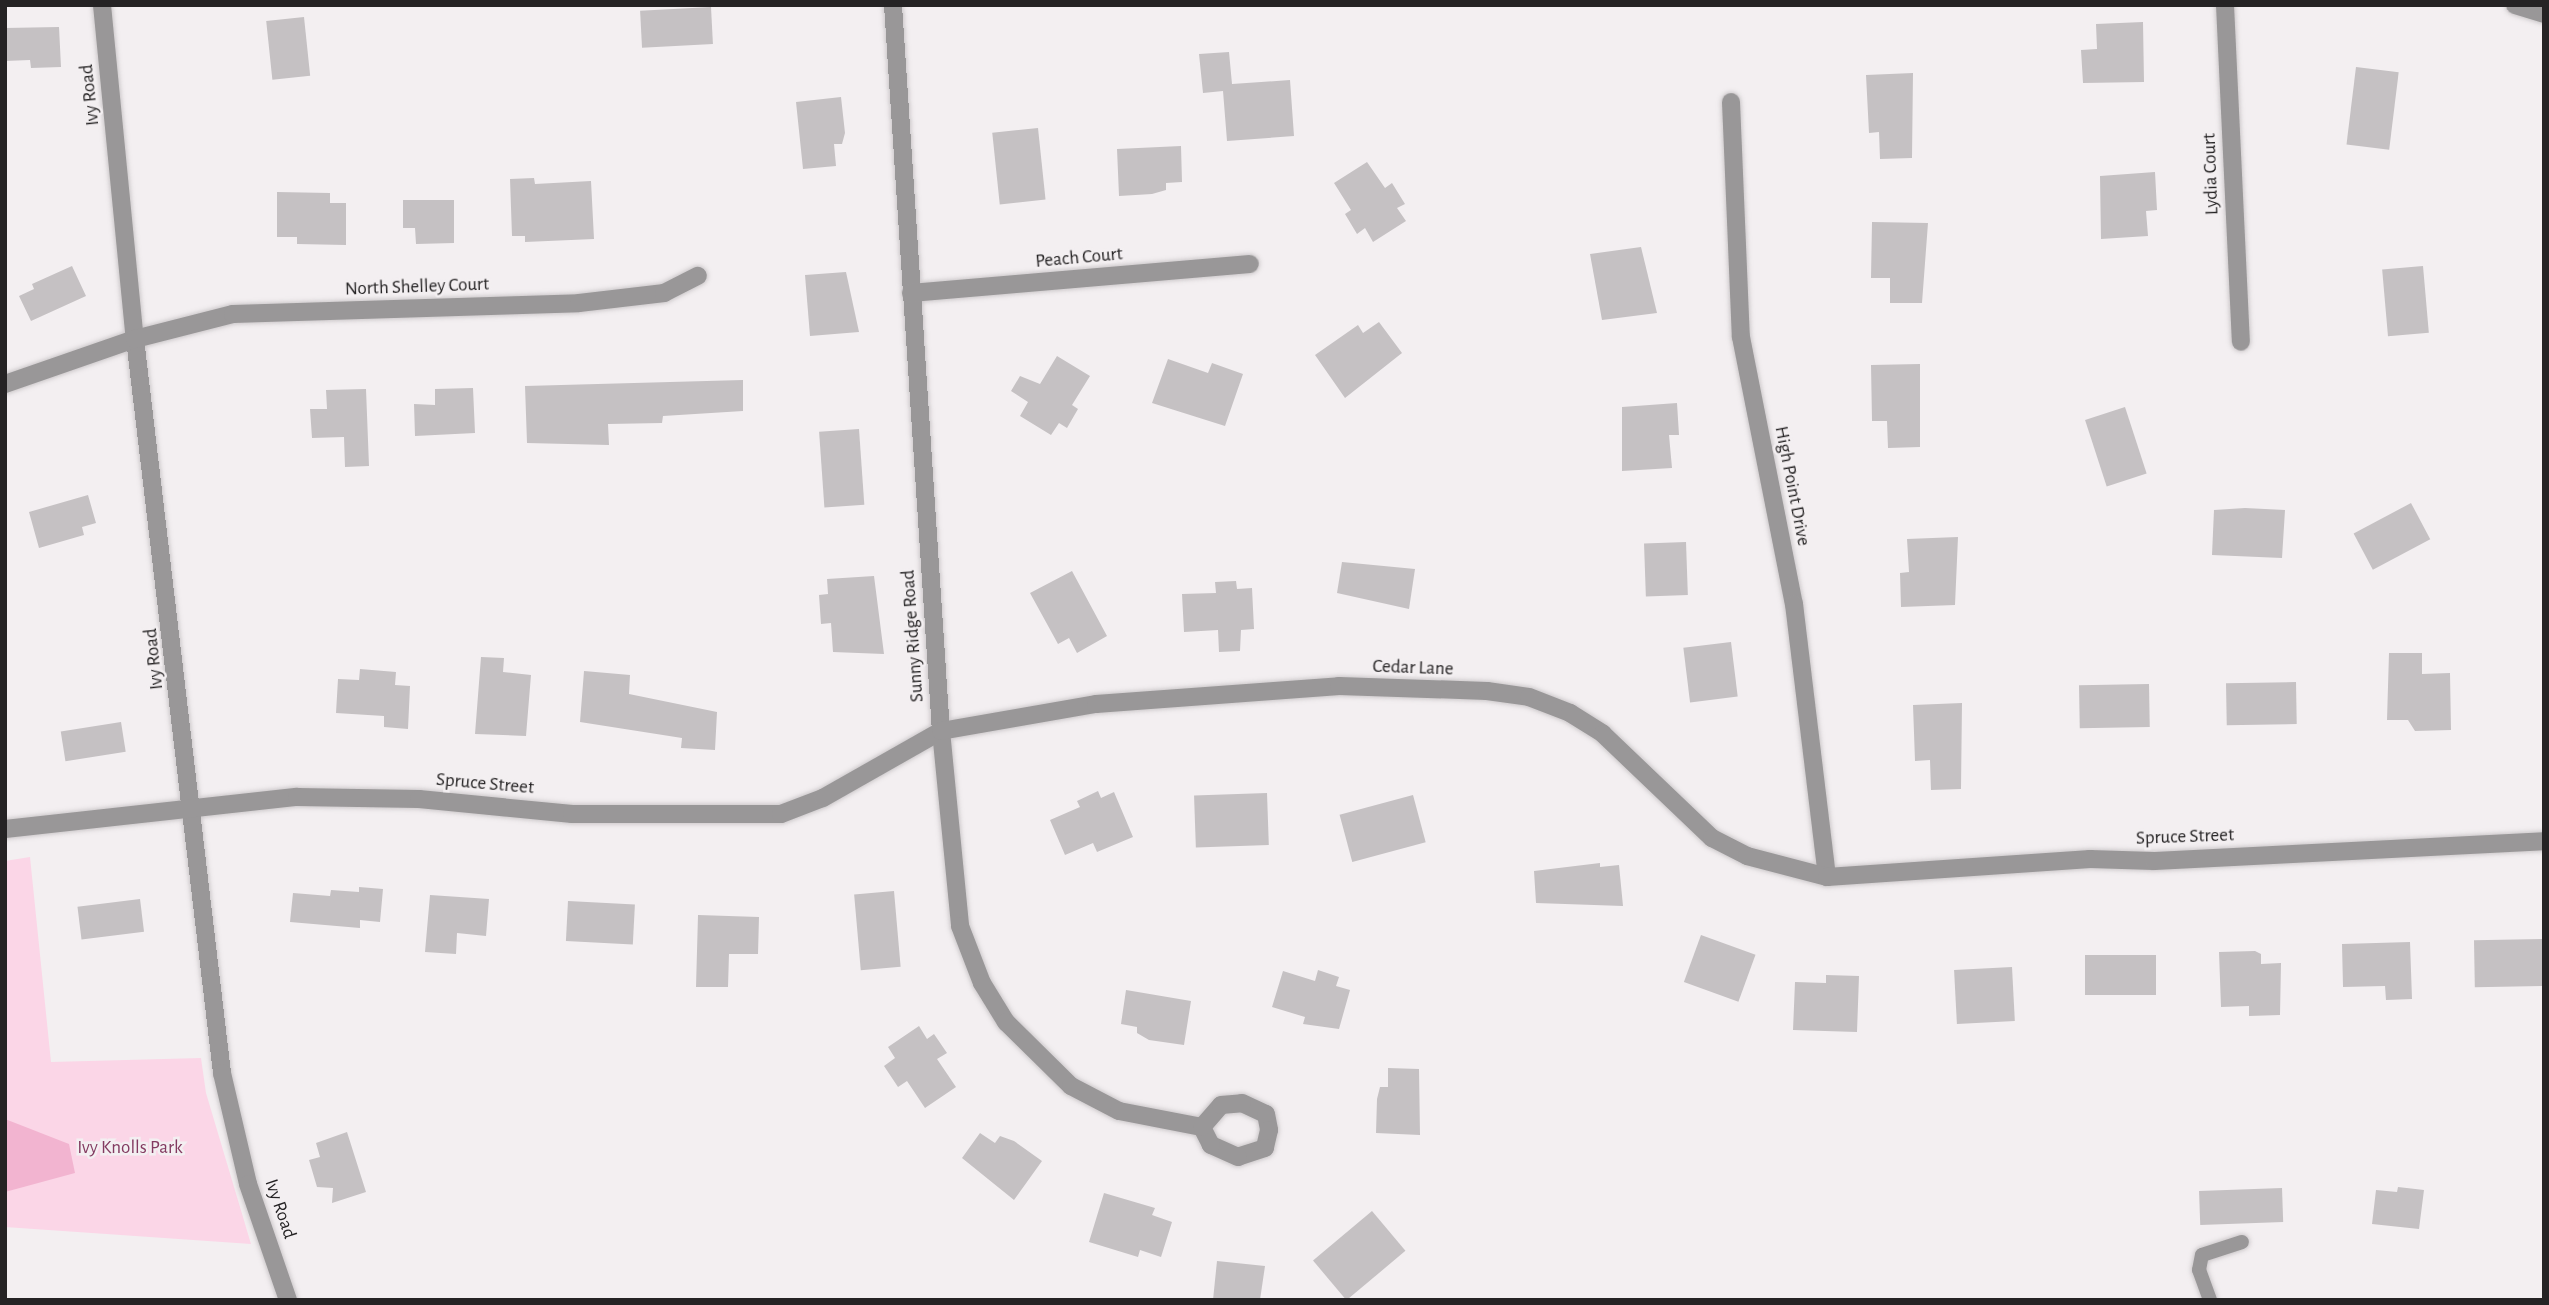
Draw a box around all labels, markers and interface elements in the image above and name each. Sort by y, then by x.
street label: Ivy Road [75,63,105,127]
street label: Lydia Court [2198,133,2224,215]
street label: Peach Court [1034,243,1124,273]
street label: North Shelley Court [345,273,489,301]
street label: High Point Drive [1769,424,1815,548]
street label: Sunny Ridge Road [897,569,929,703]
street label: Ivy Road [139,627,169,691]
street label: Cedar Lane [1372,655,1454,681]
street label: Spruce Street [435,768,535,800]
street label: Spruce Street [2136,824,2234,850]
park label: Ivy Knolls Park [77,1137,183,1159]
street label: Ivy Road [259,1176,301,1242]

